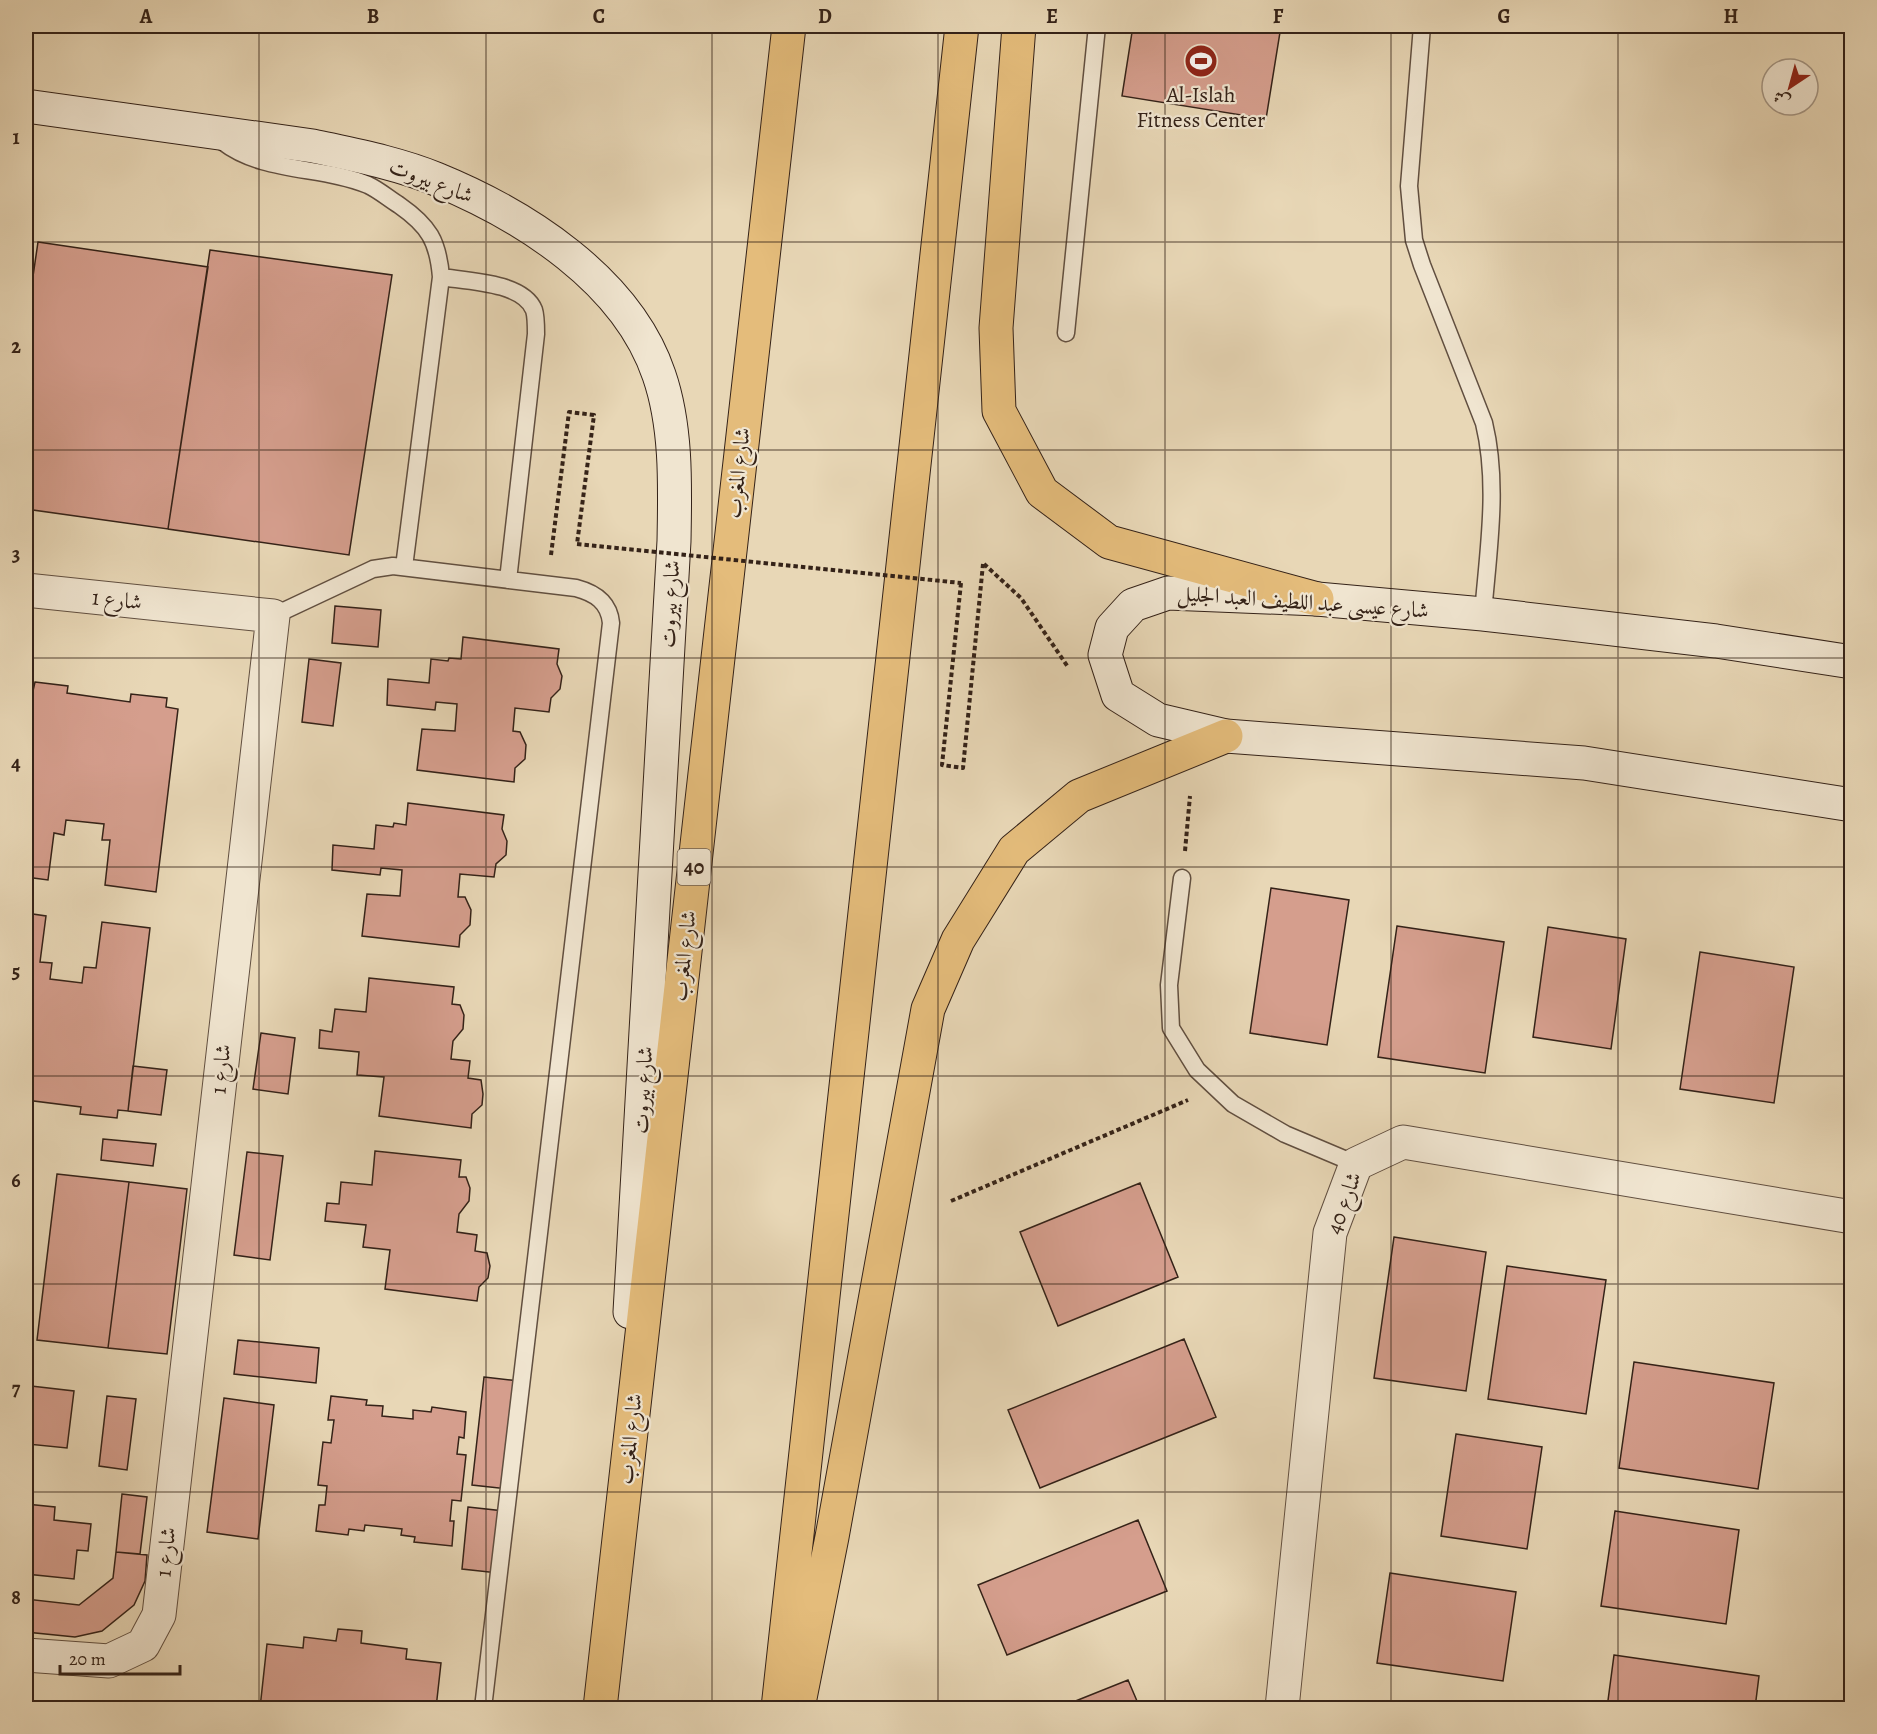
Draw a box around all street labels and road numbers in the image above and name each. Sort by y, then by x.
street label: شارع بيروت [383,151,477,214]
street label: شارع المغرب [718,426,761,520]
street label: شارع بيروت [653,559,690,649]
street label: شارع عيسى عبد اللطيف العبد الجليل [1176,578,1430,629]
street label: شارع 1 [90,582,143,621]
road number: 40 [678,849,710,885]
street label: شارع المغرب [664,909,707,1003]
street label: شارع 1 [203,1043,242,1096]
street label: شارع بيروت [626,1045,663,1135]
street label: شارع 40 [1319,1168,1372,1239]
street label: شارع المغرب [610,1392,653,1486]
street label: شارع 1 [148,1526,187,1579]

